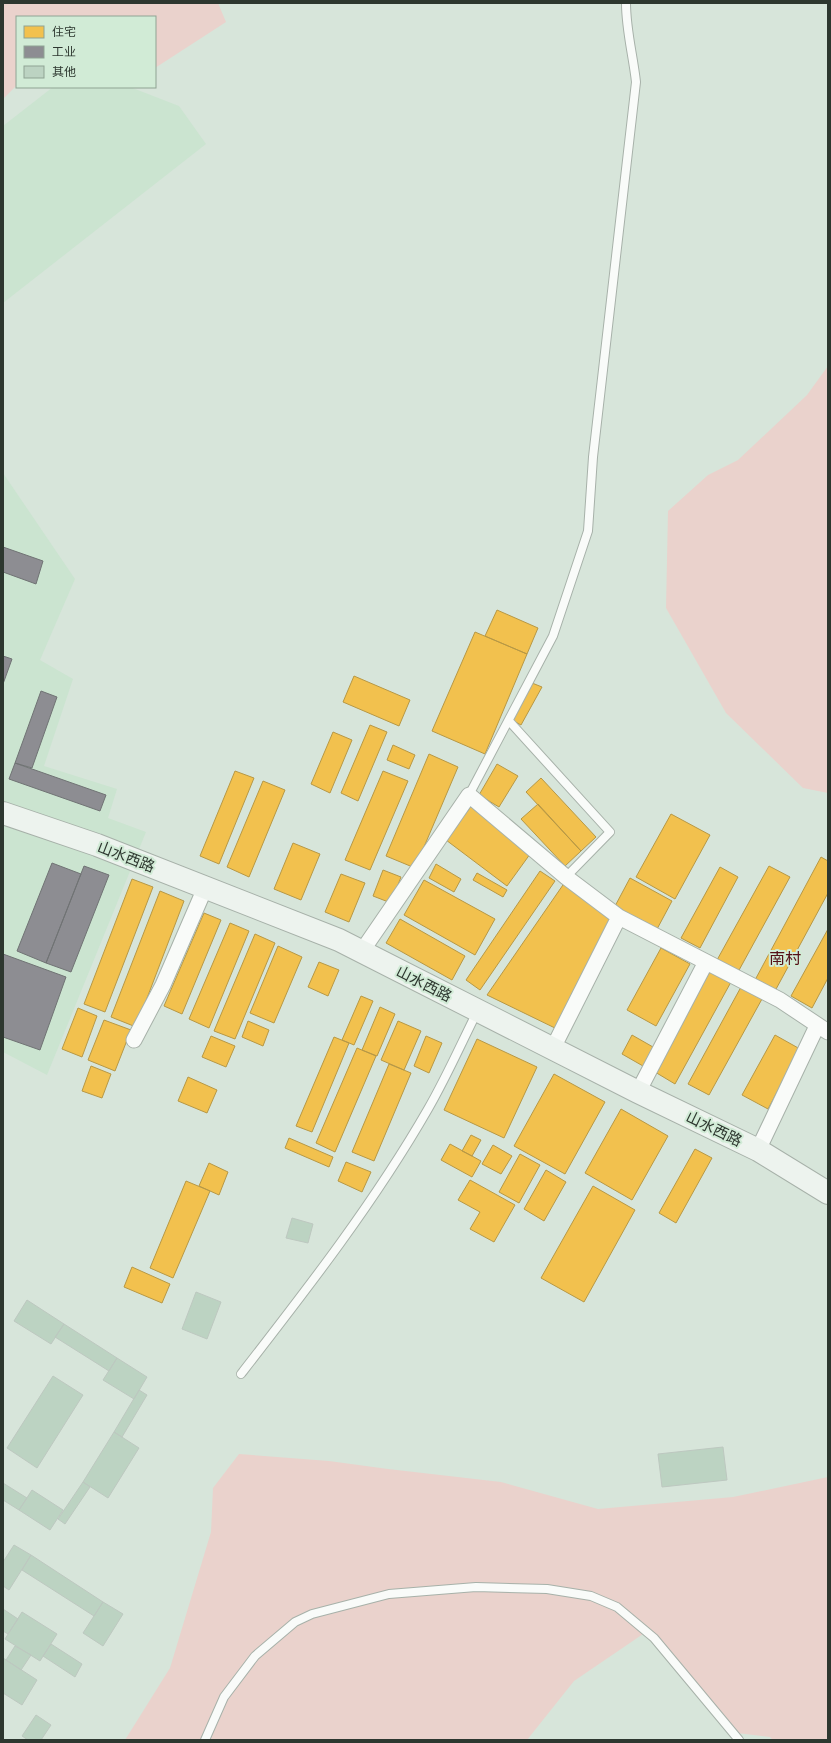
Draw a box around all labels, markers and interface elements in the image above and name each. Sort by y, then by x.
legend [16,16,156,88]
text: 住宅 [52,25,76,39]
text: 工业 [52,45,76,59]
text: 其他 [52,65,76,79]
street label: 山水西路 [95,838,157,876]
district label: 南村 [769,949,801,968]
street label: 山水西路 [393,962,455,1006]
street label: 山水西路 [683,1108,745,1150]

